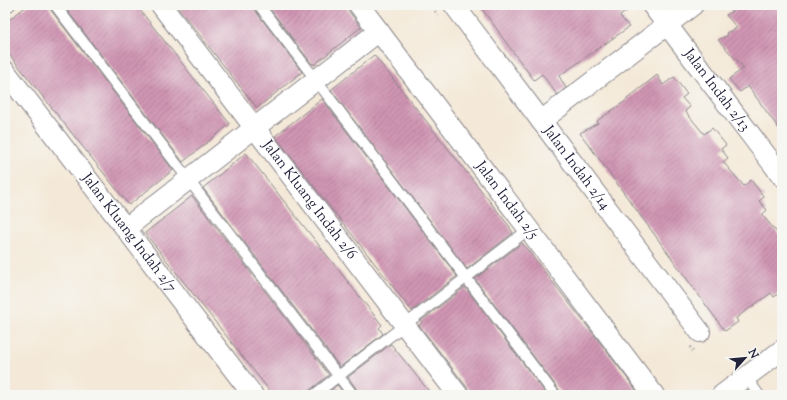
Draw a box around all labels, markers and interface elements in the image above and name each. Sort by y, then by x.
street label: Jalan Indah 2/13 [678,44,755,136]
street label: Jalan Indah 2/14 [537,121,615,215]
street label: Jalan Kluang Indah 2/6 [257,135,362,264]
street label: Jalan Indah 2/5 [470,156,543,244]
street label: Jalan Kluang Indah 2/7 [76,168,182,297]
north arrow [725,338,765,378]
text: N [743,345,762,362]

